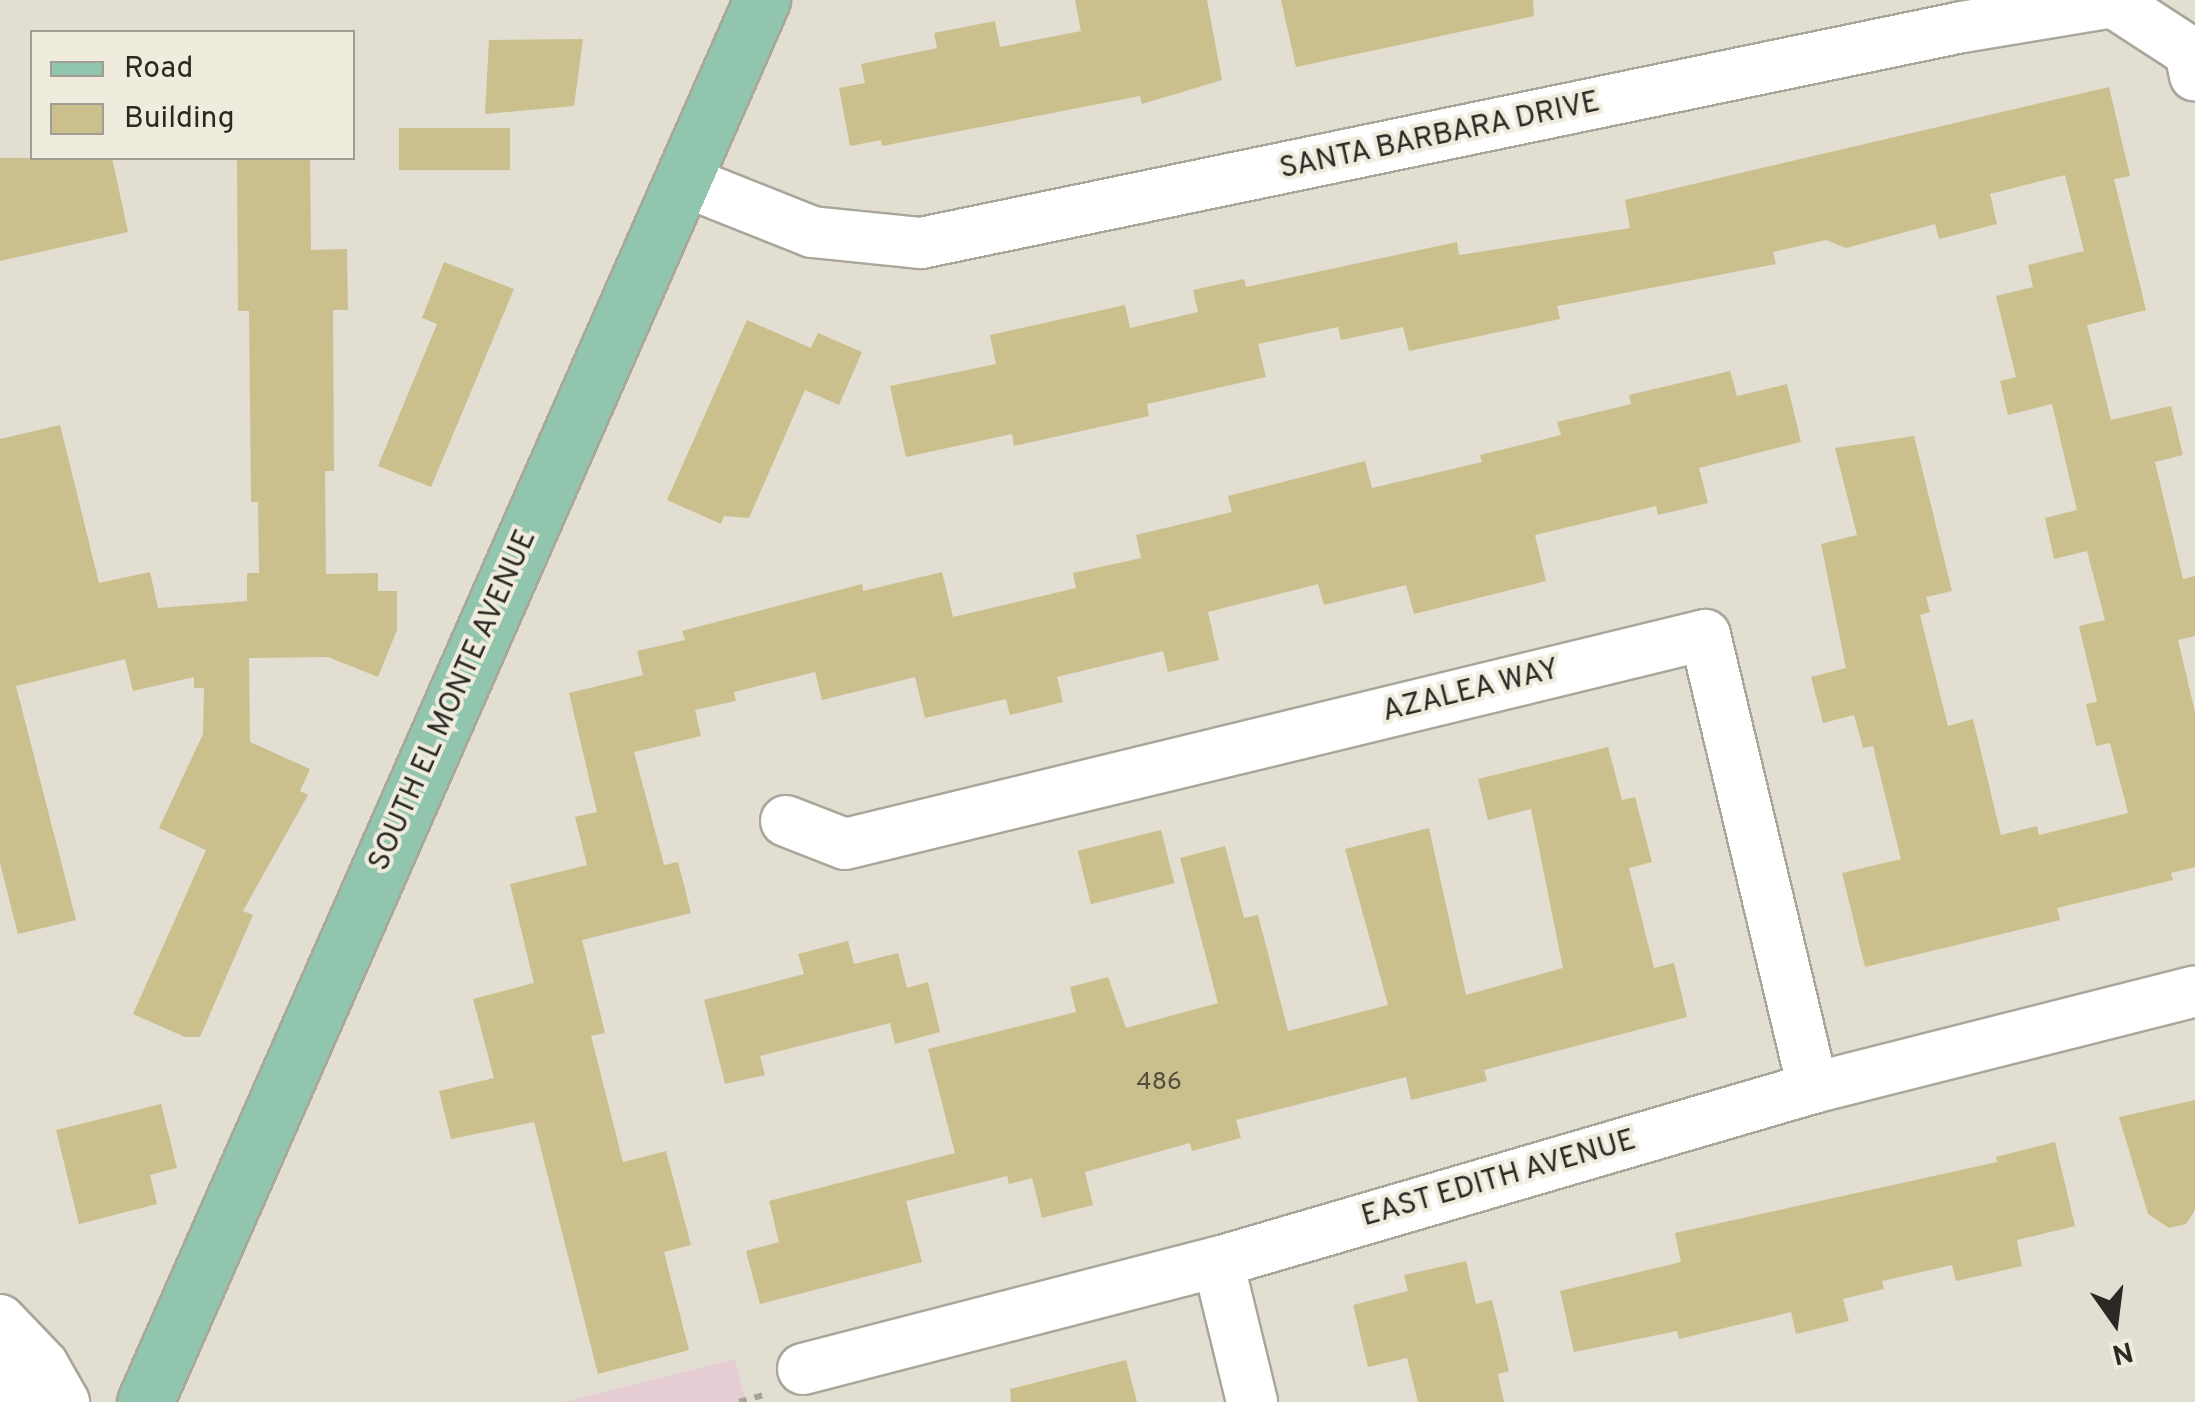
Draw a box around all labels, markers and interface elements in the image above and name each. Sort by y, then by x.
legend [30,30,355,160]
text: Road [124,51,193,88]
street label: SANTA BARBARA DRIVE [1276,85,1604,189]
text: Building [124,101,235,138]
street label: SOUTH EL MONTE AVENUE [362,524,546,878]
street label: AZALEA WAY [1378,652,1564,732]
house number: 486 [1136,1068,1182,1098]
street label: EAST EDITH AVENUE [1357,1123,1641,1237]
north arrow [2065,1272,2165,1372]
text: N [2108,1331,2136,1371]

